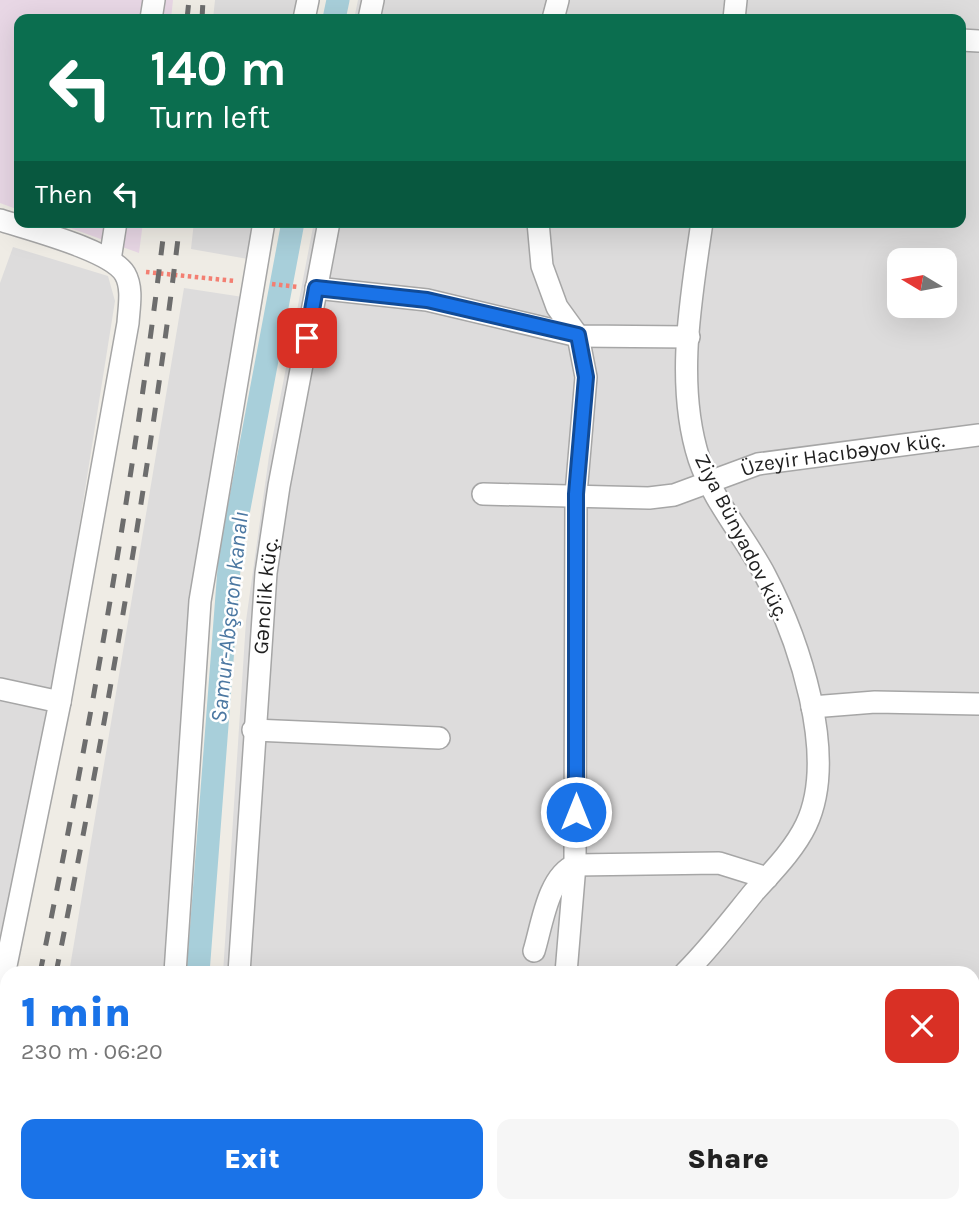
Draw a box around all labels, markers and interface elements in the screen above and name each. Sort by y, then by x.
text: 140 m [150,40,287,97]
icon: left [35,42,126,133]
text: Turn left [150,99,270,136]
icon: left [107,175,145,213]
text: Then [35,179,93,210]
north arrow [887,248,957,318]
map controls [887,248,957,318]
pin [277,308,337,368]
icon: arrive [288,319,326,357]
street label: Üzeyir Hacıbəyov küç. [737,428,946,481]
street label: Ziya Bünyadov küç. [690,450,794,624]
water label: Samur-Abşeron kanalı [205,510,254,724]
street label: Gənclik küç. [249,536,283,655]
position arrow [539,775,613,849]
text: 1 min [21,987,131,1037]
button: close [885,989,959,1063]
text: 230 m · 06:20 [21,1038,163,1065]
button: Exit [21,1119,483,1199]
button: Share [497,1119,959,1199]

